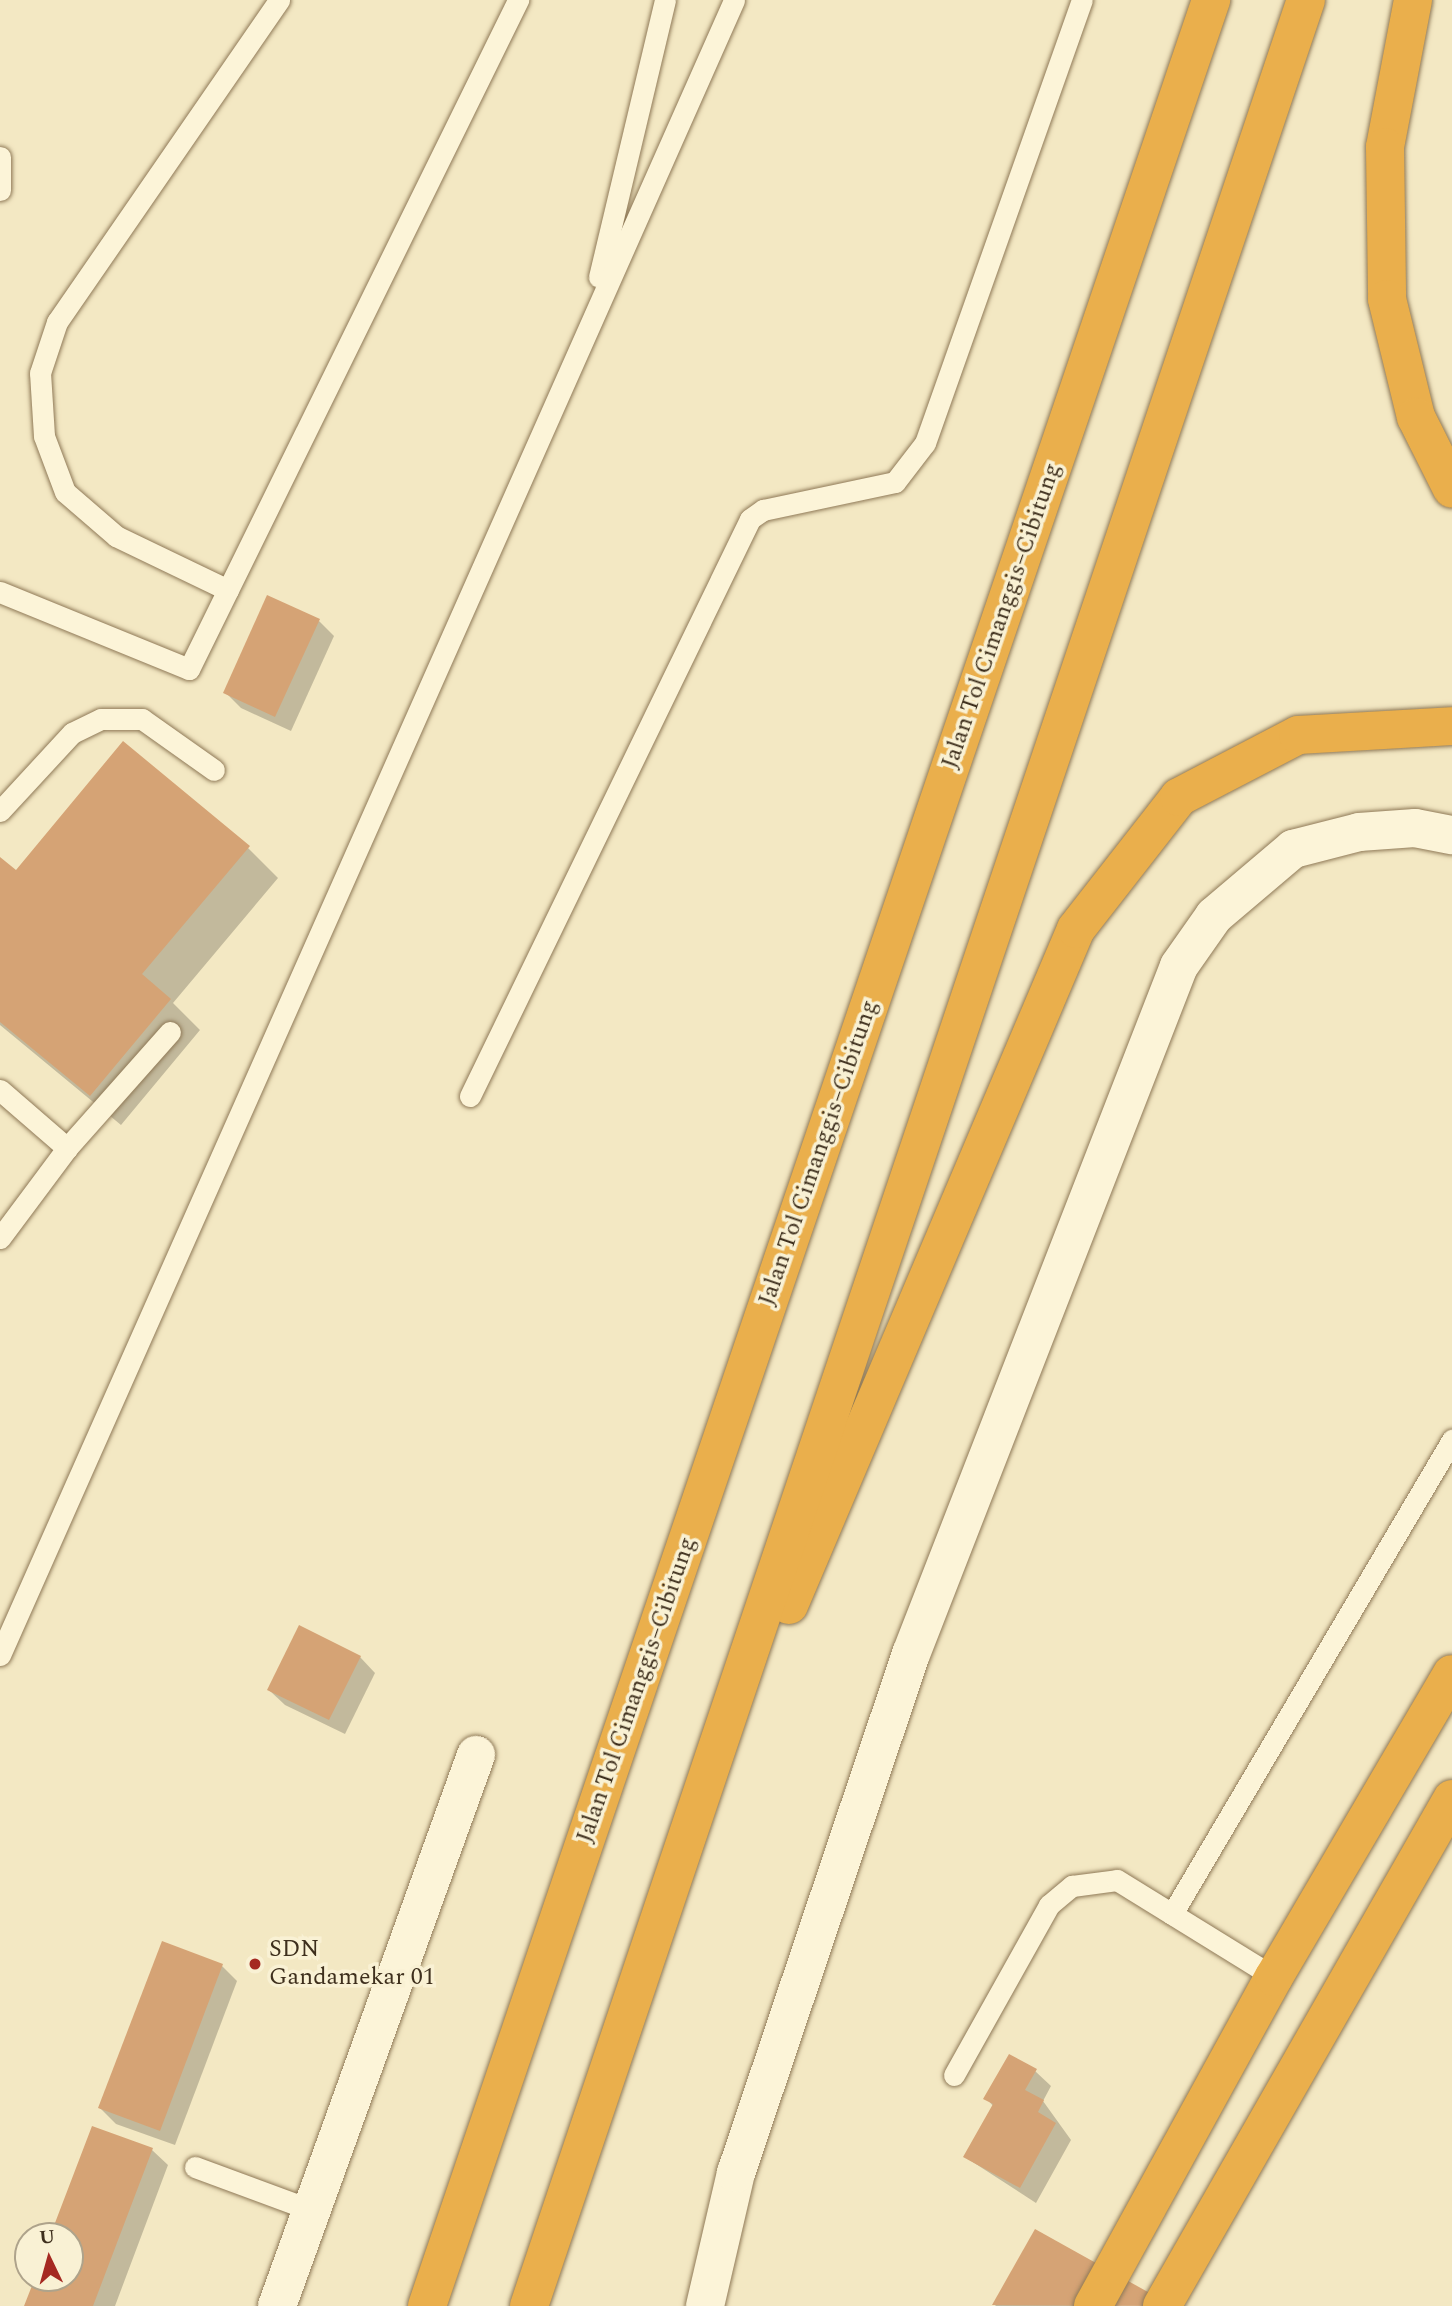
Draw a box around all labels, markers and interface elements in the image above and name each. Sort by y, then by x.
street label: Jalan Tol Cimanggis–Cibitung [936,459,1068,773]
street label: Jalan Tol Cimanggis–Cibitung [753,996,885,1310]
street label: Jalan Tol Cimanggis–Cibitung [571,1533,703,1847]
place label: SDN Gandamekar 01 [269,1936,435,1992]
marker: SDN Gandamekar 01 [247,1956,263,1972]
north arrow [14,2222,84,2292]
text: U [38,2222,57,2253]

